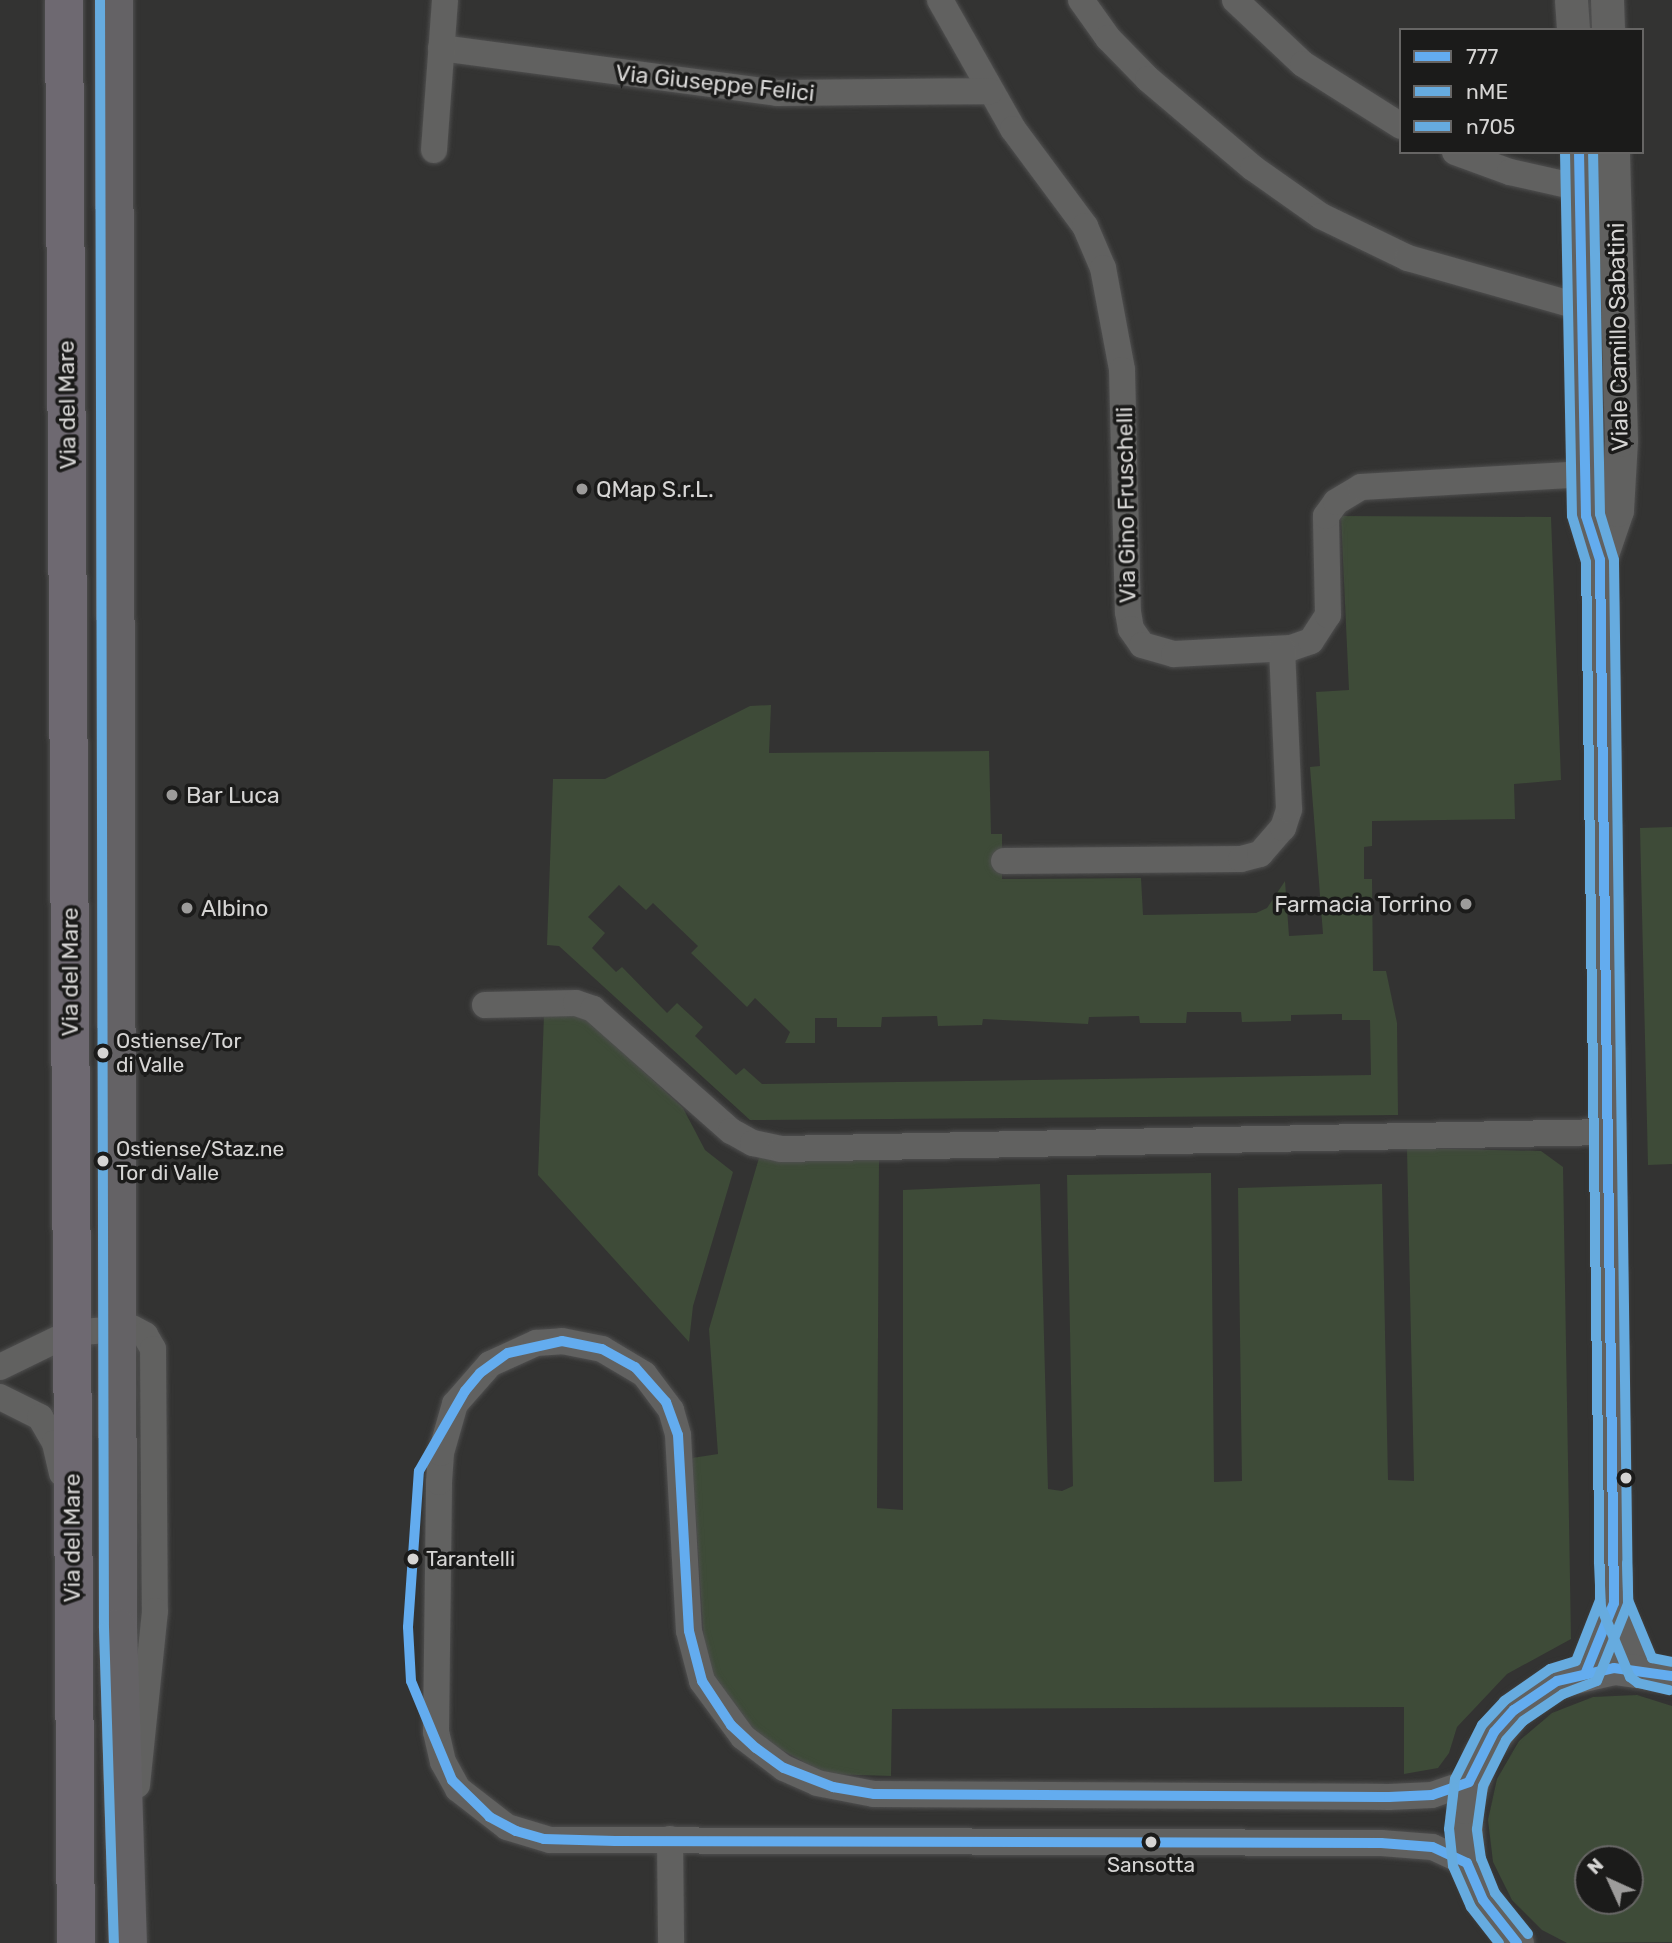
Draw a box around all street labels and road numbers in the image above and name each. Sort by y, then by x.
street label: Via Giuseppe Felici [614,59,816,107]
street label: Viale Camillo Sabatini [1602,222,1634,452]
street label: Via del Mare [52,340,82,470]
street label: Via Gino Fruschelli [1110,406,1142,604]
street label: Via del Mare [56,907,84,1037]
street label: Via del Mare [58,1473,86,1603]

